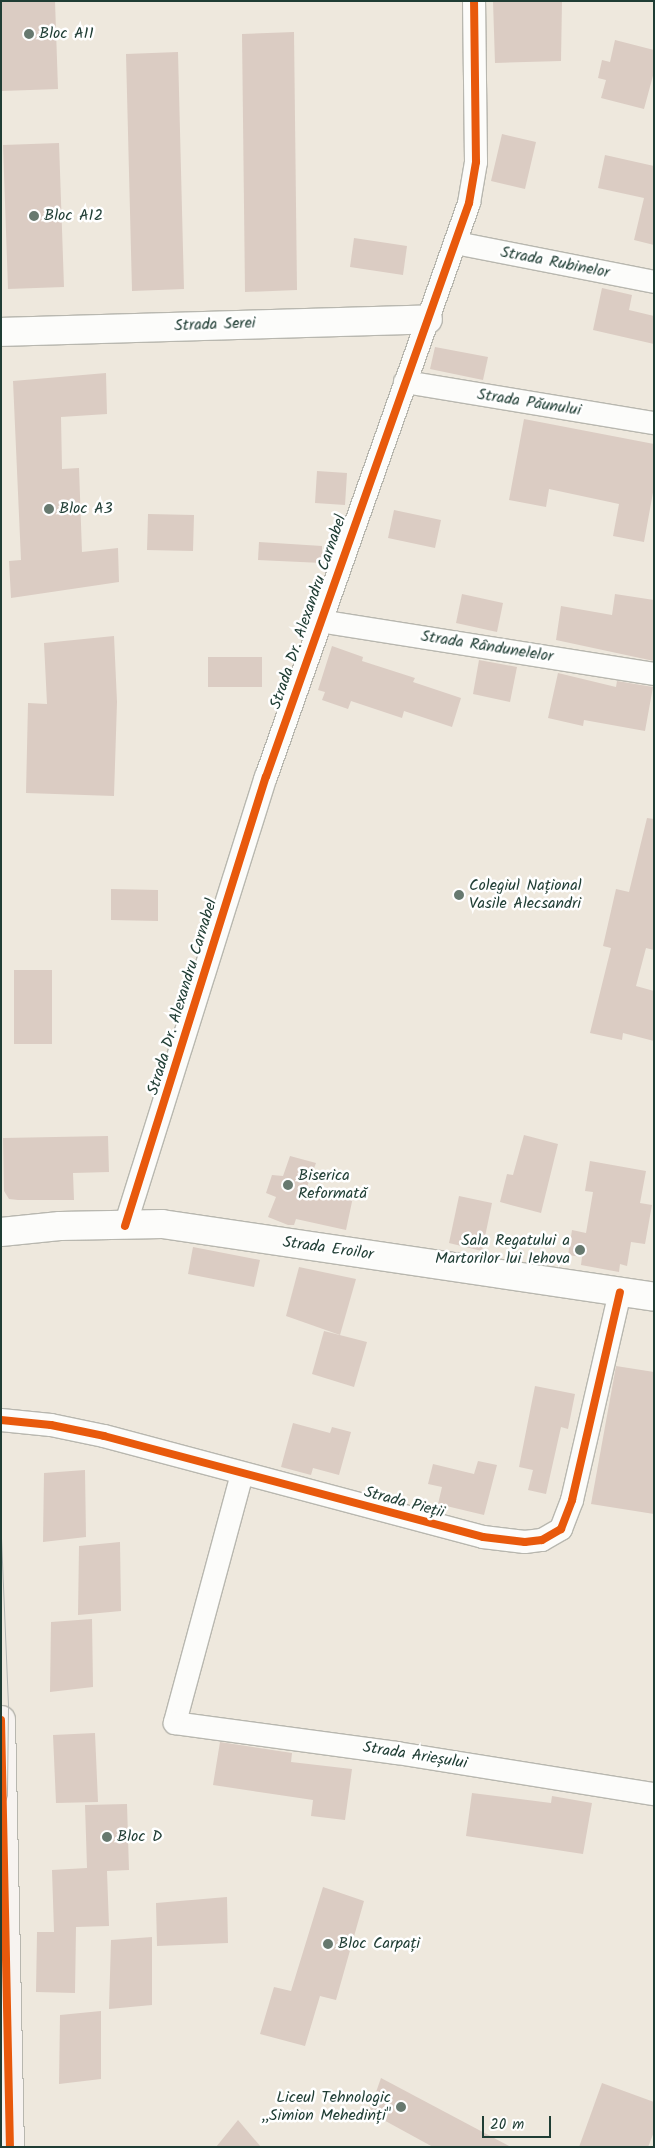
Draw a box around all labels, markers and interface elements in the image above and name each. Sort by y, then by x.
place label: Bloc A11 [39,24,94,44]
marker: Bloc A11 [23,28,35,40]
place label: Bloc A12 [44,206,103,226]
marker: Bloc A12 [28,210,40,222]
street label: Strada Rubinelor [499,243,611,283]
street label: Strada Serei [174,314,256,336]
street label: Strada Păunului [476,385,582,421]
place label: Bloc A3 [59,499,113,519]
marker: Bloc A3 [43,503,55,515]
street label: Strada Dr. Alexandru Carnabel [267,512,351,712]
street label: Strada Rândunelelor [419,627,555,667]
place label: Colegiul Național Vasile Alecsandri [469,876,582,914]
marker: Colegiul Național Vasile Alecsandri [453,889,465,901]
street label: Strada Dr. Alexandru Carnabel [144,897,222,1097]
place label: Biserica Reformată [298,1166,367,1204]
marker: Biserica Reformată [282,1179,294,1191]
place label: Sala Regatului a Martorilor lui Iehova [435,1231,570,1269]
street label: Strada Eroilor [281,1233,375,1265]
marker: Sala Regatului a Martorilor lui Iehova [574,1244,586,1256]
street label: Strada Pieții [362,1483,446,1523]
street label: Strada Arieșului [361,1738,469,1774]
place label: Bloc D [117,1827,162,1847]
marker: Bloc D [101,1831,113,1843]
place label: Bloc Carpați [338,1934,420,1954]
marker: Bloc Carpați [322,1938,334,1950]
place label: Liceul Tehnologic ,,Simion Mehedinți" [262,2088,391,2126]
marker: Liceul Tehnologic ,,Simion Mehedinți" [395,2101,407,2113]
scale bar [485,2106,554,2138]
text: 20 m [490,2113,524,2137]

